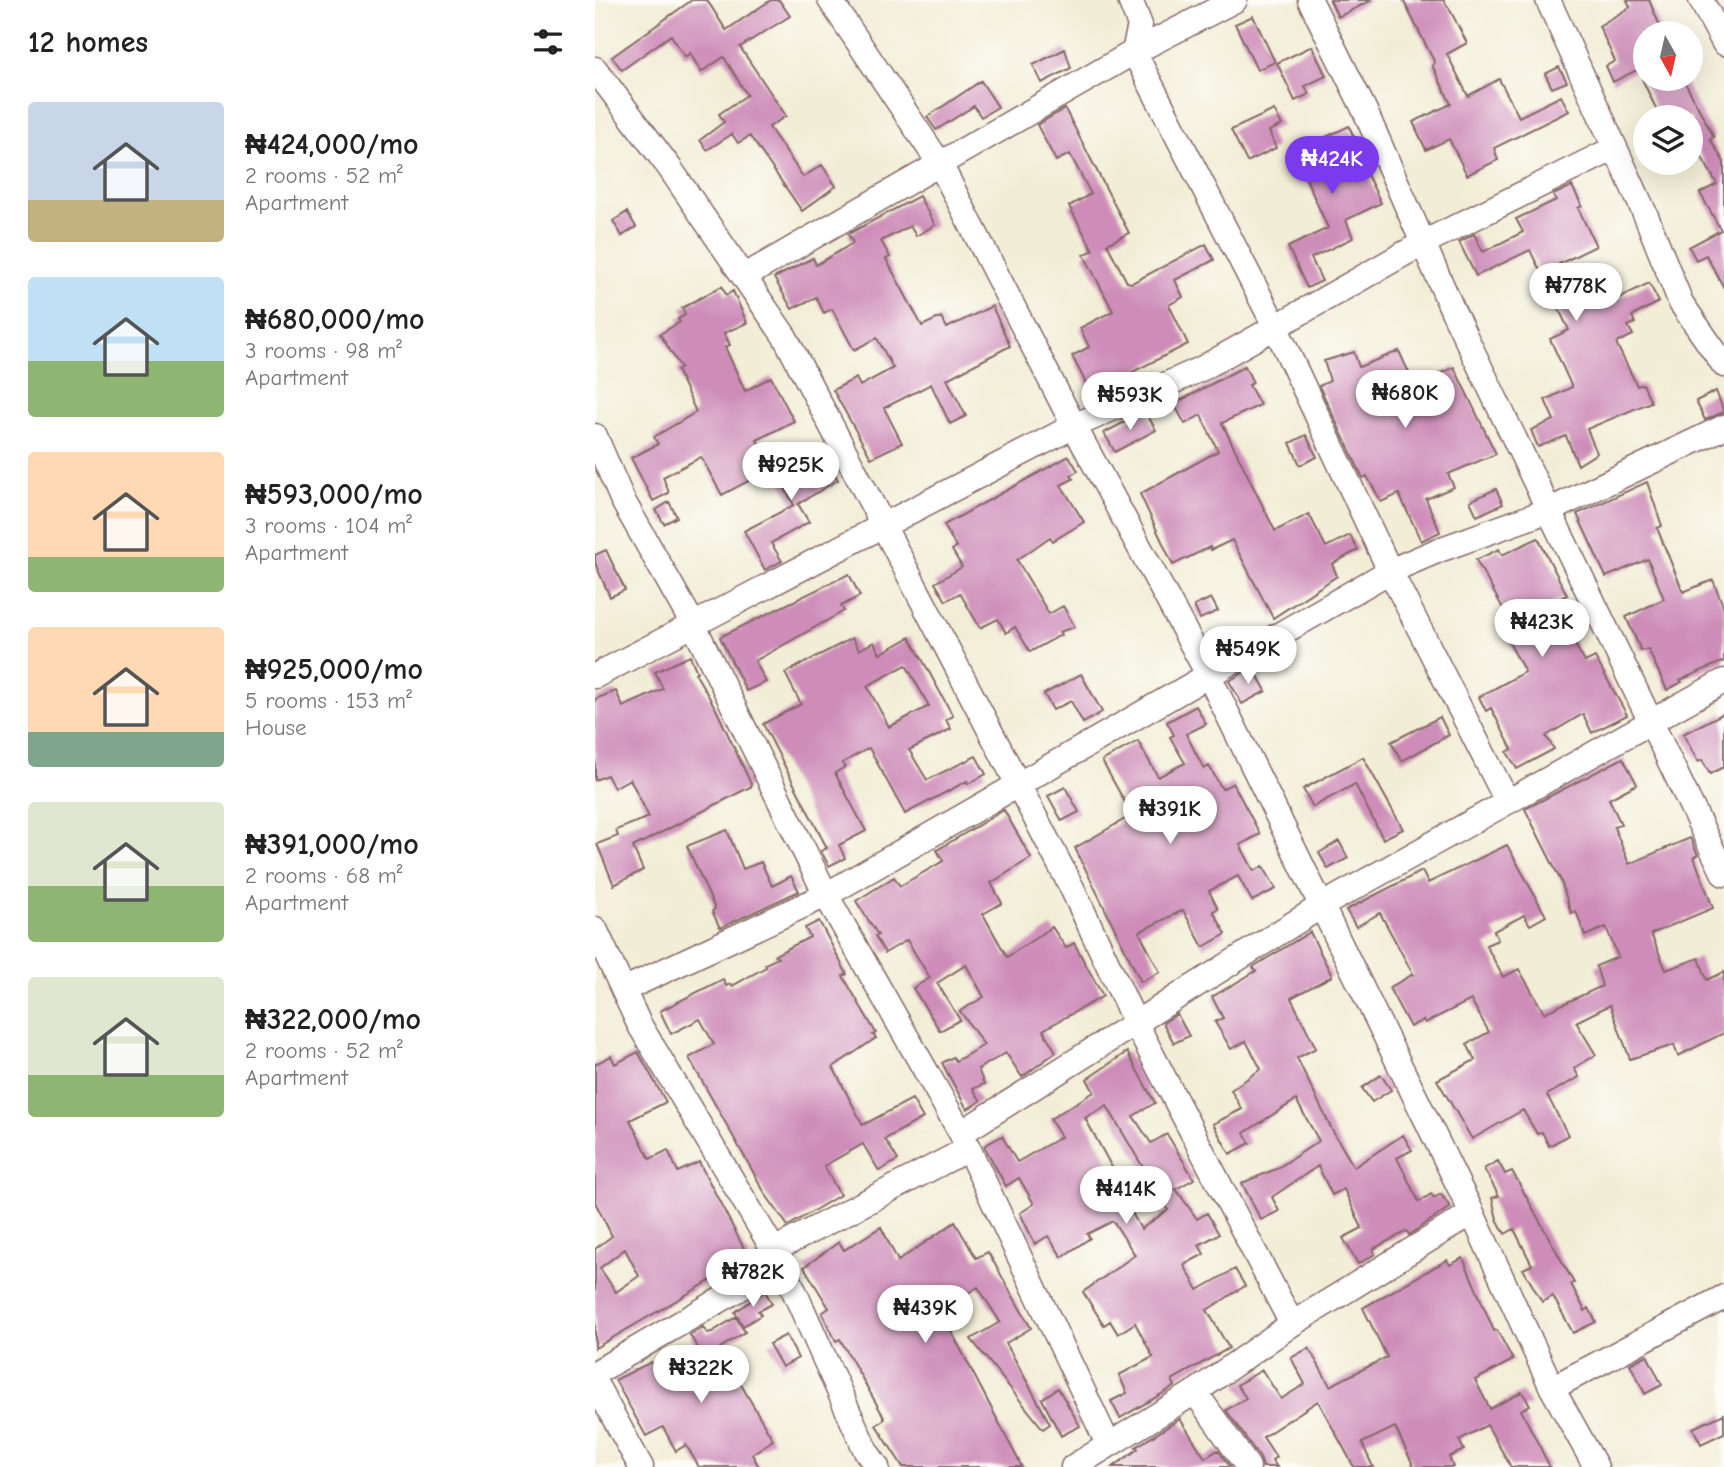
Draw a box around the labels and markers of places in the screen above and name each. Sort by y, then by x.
pin: ₦424K [1283,136,1381,196]
pin: ₦778K [1527,264,1625,323]
pin: ₦680K [1356,370,1454,430]
pin: ₦593K [1081,372,1179,432]
pin: ₦925K [742,442,840,502]
pin: ₦423K [1493,600,1591,659]
pin: ₦549K [1199,626,1297,686]
pin: ₦391K [1121,786,1219,846]
pin: ₦414K [1077,1166,1175,1226]
pin: ₦782K [704,1250,802,1309]
pin: ₦439K [876,1286,974,1345]
pin: ₦322K [652,1346,750,1405]

